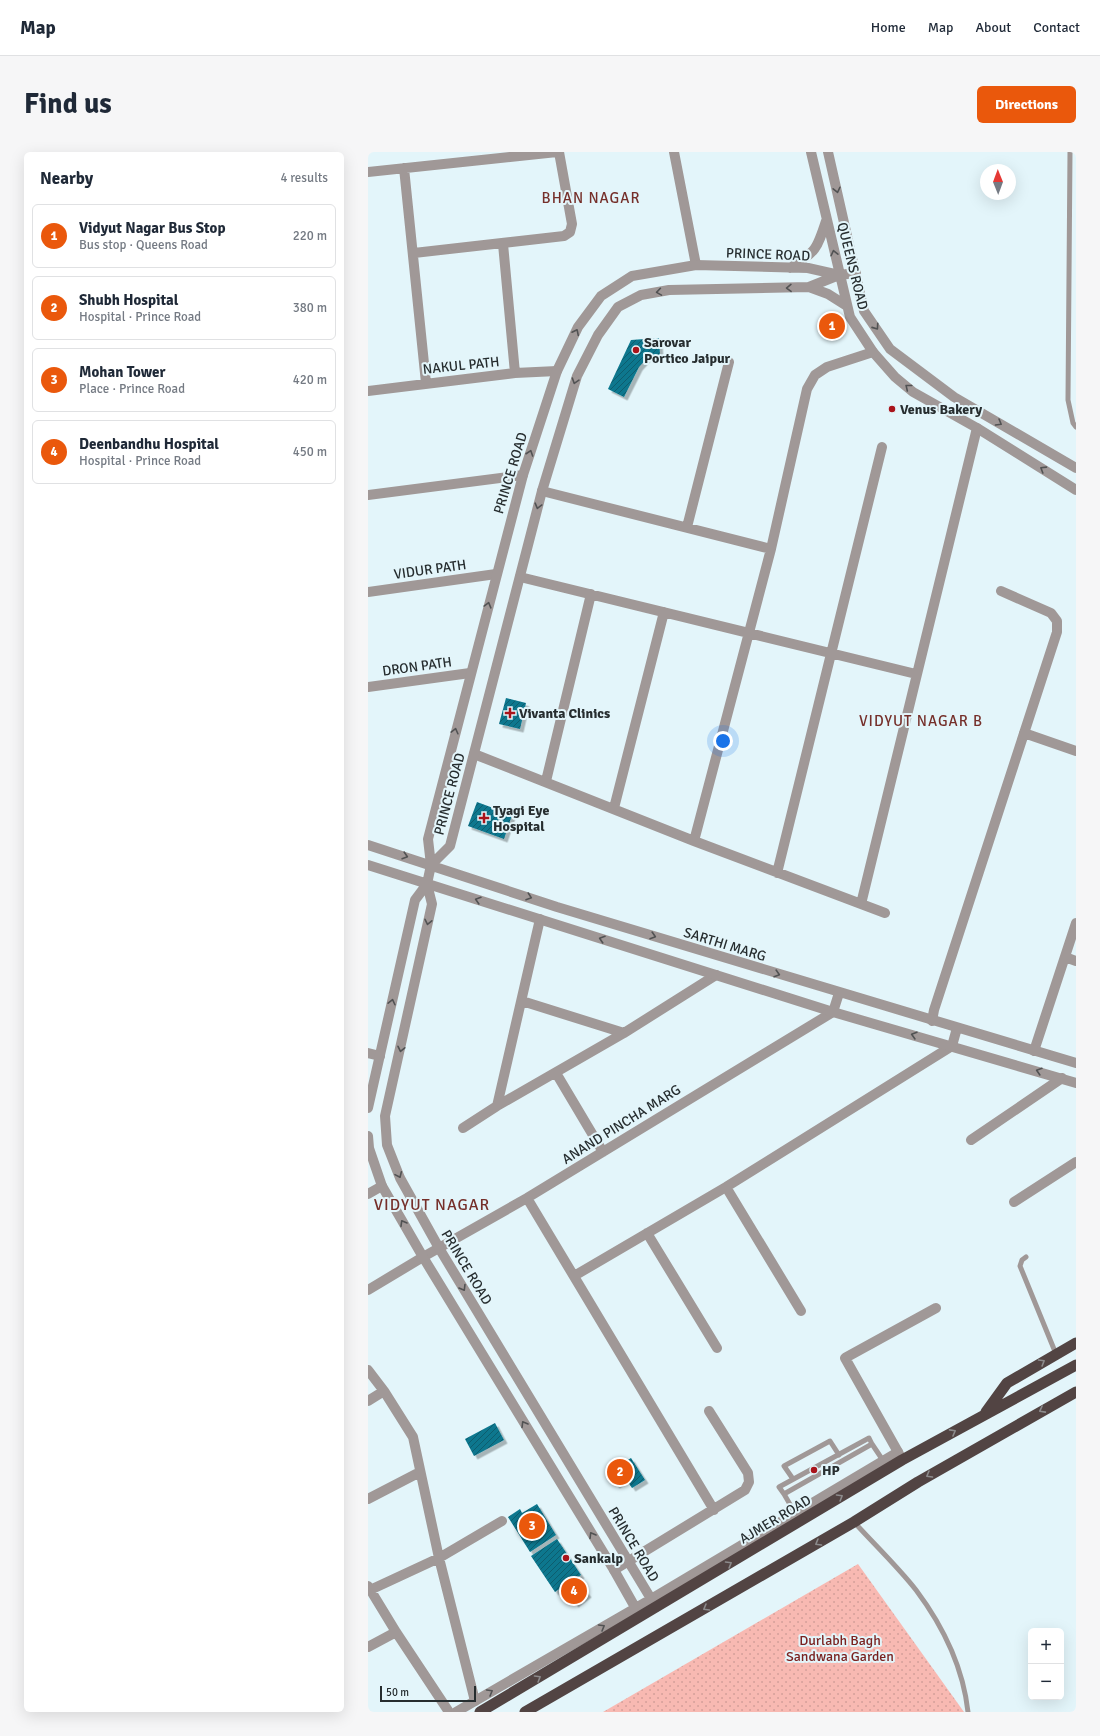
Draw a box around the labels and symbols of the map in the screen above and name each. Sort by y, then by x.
north arrow [980,164,1016,200]
one-way arrow [833,187,841,193]
district label: BHAN NAGAR [542,189,640,207]
street label: QUEENS ROAD [833,221,872,312]
street label: PRINCE ROAD [726,245,810,264]
one-way arrow [830,250,839,257]
one-way arrow [786,284,792,292]
one-way arrow [656,287,662,296]
pin: 1 [819,311,845,341]
one-way arrow [871,323,878,330]
one-way arrow [571,328,579,336]
place label: Sarovar Portico Jaipur [644,334,731,367]
marker: Sarovar Portico Jaipur [631,345,641,355]
street label: NAKUL PATH [422,353,500,378]
one-way arrow [571,378,580,385]
one-way arrow [905,385,913,392]
place label: Venus Bakery [900,401,982,418]
marker: Venus Bakery [887,404,897,414]
one-way arrow [995,419,1002,426]
street label: PRINCE ROAD [490,430,531,516]
one-way arrow [525,450,534,457]
one-way arrow [1040,467,1047,474]
one-way arrow [534,502,543,509]
street label: VIDUR PATH [393,556,468,583]
one-way arrow [483,602,491,609]
street label: DRON PATH [381,653,453,680]
place label: Vivanta Clinics [519,705,610,722]
marker: Vivanta Clinics [504,707,516,719]
district label: VIDYUT NAGAR B [859,712,983,730]
one-way arrow [451,728,459,735]
your location [713,731,733,751]
street label: PRINCE ROAD [430,751,469,837]
place label: Tyagi Eye Hospital [493,802,549,835]
marker: Tyagi Eye Hospital [478,812,490,824]
one-way arrow [402,852,409,860]
one-way arrow [525,893,532,901]
one-way arrow [475,896,482,905]
one-way arrow [424,919,432,925]
street label: SARTHI MARG [682,924,768,965]
one-way arrow [649,931,656,940]
one-way arrow [599,935,606,944]
one-way arrow [773,969,780,978]
one-way arrow [388,999,396,1005]
one-way arrow [911,1031,918,1040]
one-way arrow [397,1046,405,1052]
one-way arrow [1035,1067,1042,1076]
street label: ANAND PINCHA MARG [559,1081,684,1168]
one-way arrow [394,1171,402,1178]
district label: VIDYUT NAGAR [374,1195,490,1215]
one-way arrow [401,1220,408,1227]
street label: PRINCE ROAD [438,1227,496,1308]
one-way arrow [458,1284,466,1291]
one-way arrow [1038,1359,1045,1367]
one-way arrow [1039,1406,1046,1413]
one-way arrow [522,1421,529,1428]
one-way arrow [949,1429,956,1437]
pin: 2 [607,1457,633,1487]
place label: HP [822,1462,840,1479]
marker: HP [809,1465,819,1475]
one-way arrow [926,1471,933,1478]
street label: AJMER ROAD [736,1491,814,1547]
one-way arrow [836,1494,843,1502]
street label: PRINCE ROAD [605,1504,663,1585]
pin: 3 [519,1511,545,1541]
one-way arrow [589,1532,597,1539]
one-way arrow [815,1539,822,1546]
place label: Sankalp [574,1550,624,1567]
marker: Sankalp [561,1553,571,1563]
one-way arrow [725,1561,732,1568]
pin: 4 [561,1576,587,1606]
one-way arrow [703,1604,710,1611]
one-way arrow [598,1625,605,1632]
park label: Durlabh Bagh Sandwana Garden [786,1632,894,1665]
one-way arrow [534,1675,541,1682]
scale bar [380,1684,476,1703]
one-way arrow [486,1689,493,1696]

